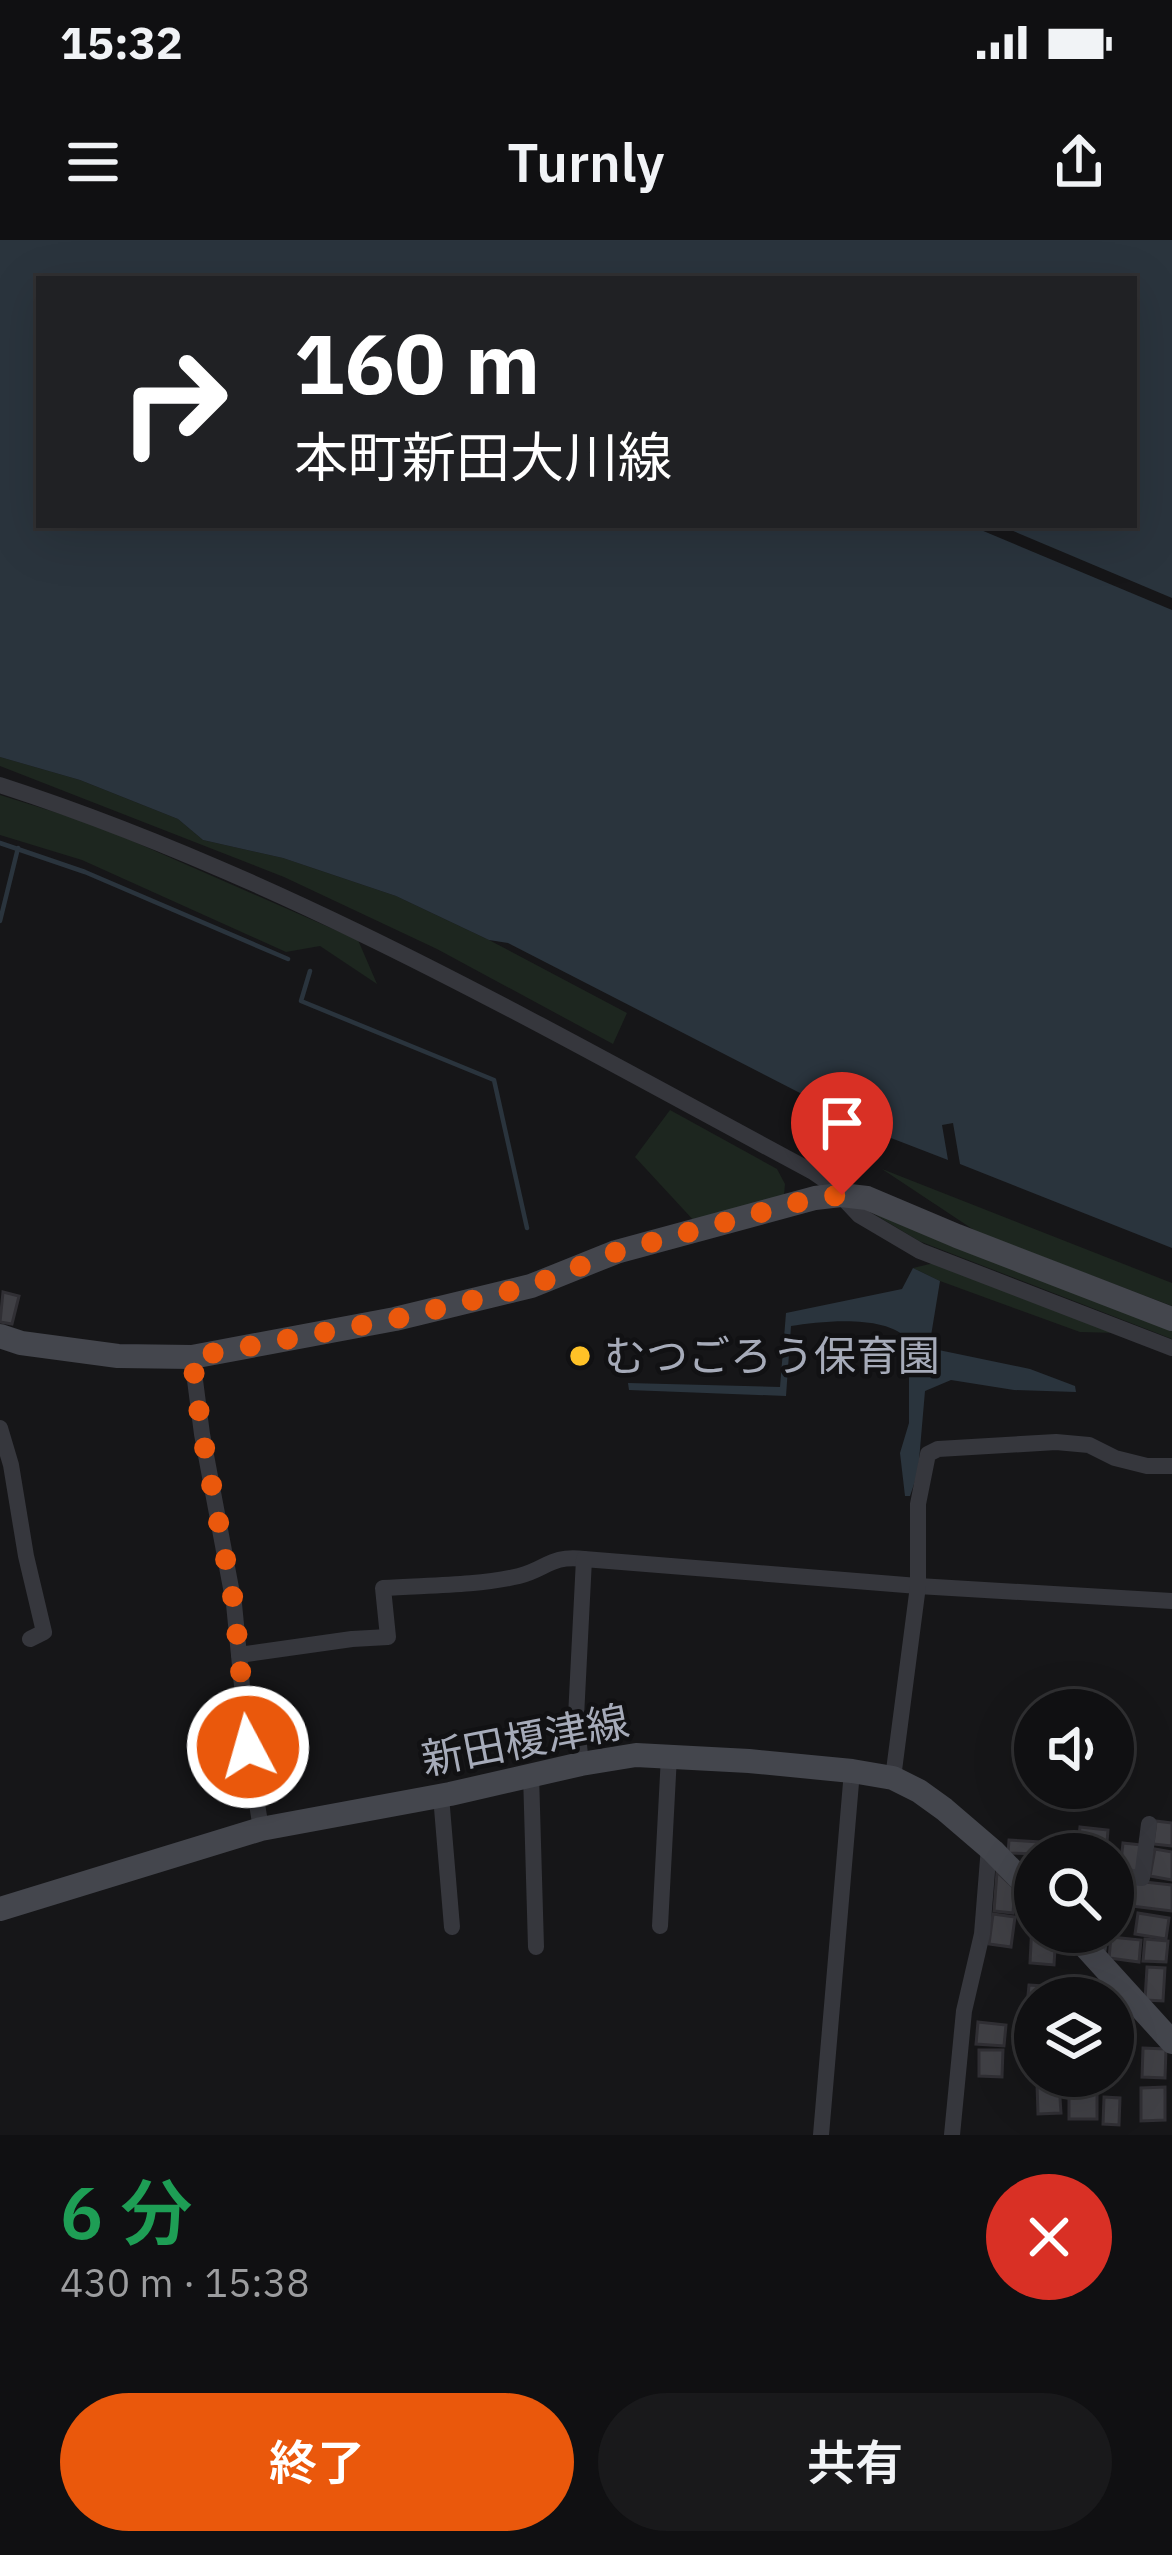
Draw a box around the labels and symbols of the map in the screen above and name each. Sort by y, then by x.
pin [791,1072,893,1195]
place label: むつごろう保育園 [604,1328,940,1383]
marker: むつごろう保育園 [567,1343,593,1369]
position arrow [185,1684,311,1810]
street label: 新田榎津線 [417,1692,633,1787]

